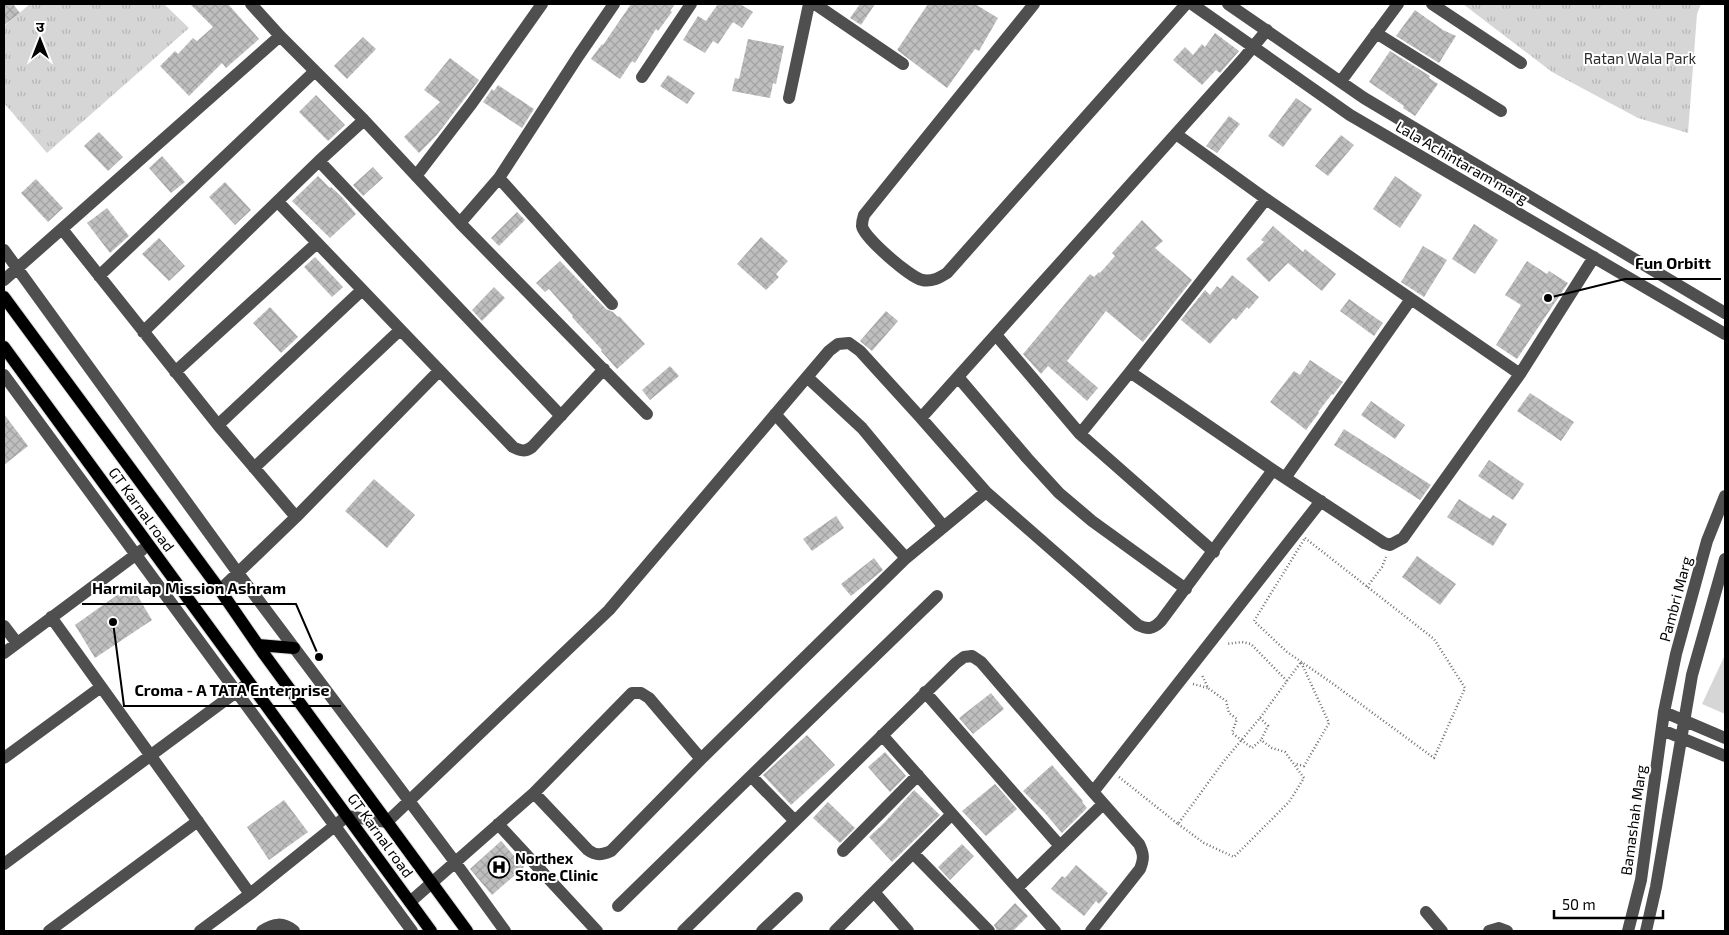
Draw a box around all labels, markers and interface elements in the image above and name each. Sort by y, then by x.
north arrow [15,15,65,65]
text: उ [36,18,45,35]
park label: Ratan Wala Park [1584,49,1697,67]
street label: Lala Achintaram marg [1393,117,1532,208]
callout: Fun Orbitt [1625,248,1721,279]
text: Fun Orbitt [1635,253,1712,272]
street label: GT Karnal road [105,463,179,555]
street label: Pambri Marg [1655,554,1695,644]
callout: Harmilap Mission Ashram [82,573,296,604]
text: Harmilap Mission Ashram [92,578,286,597]
callout: Croma - A TATA Enterprise [124,675,341,706]
text: Croma - A TATA Enterprise [134,680,330,699]
street label: Bamashah Marg [1616,763,1650,876]
street label: GT Karnal road [344,789,418,881]
place label: Northex Stone Clinic [515,849,598,884]
hospital icon: Northex Stone Clinic [487,855,511,879]
scale bar [1554,888,1663,920]
text: 50 m [1562,895,1596,913]

